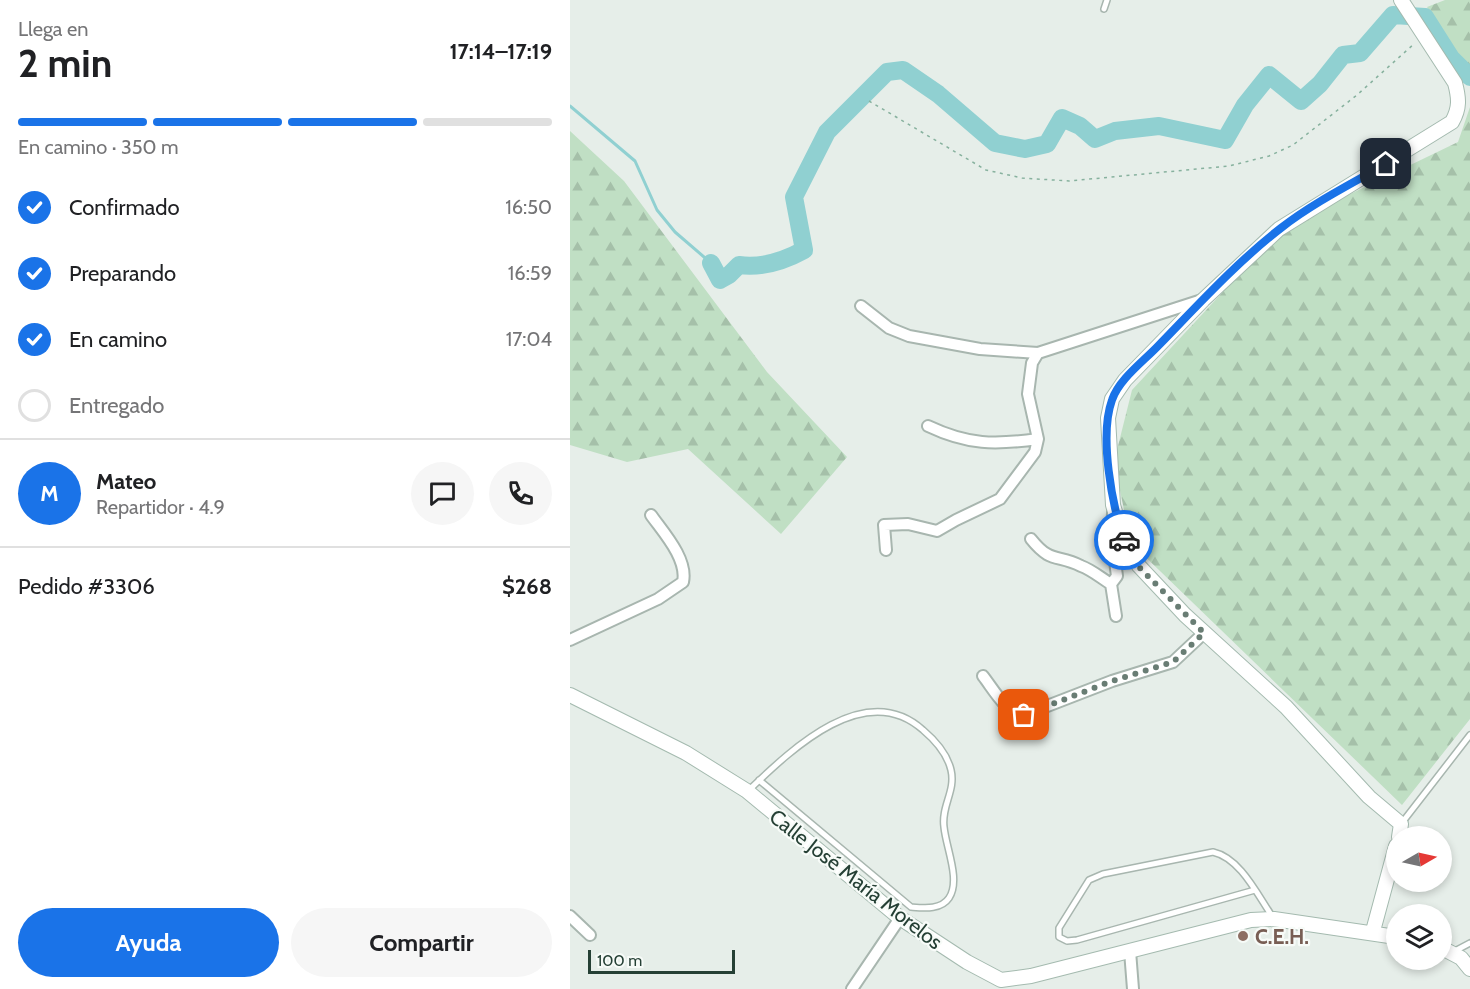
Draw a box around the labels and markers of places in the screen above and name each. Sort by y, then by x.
pin [1360,138,1411,189]
pin [998,689,1049,740]
place label: C.E.H. [1255,924,1309,949]
marker: C.E.H. [1236,929,1250,943]

